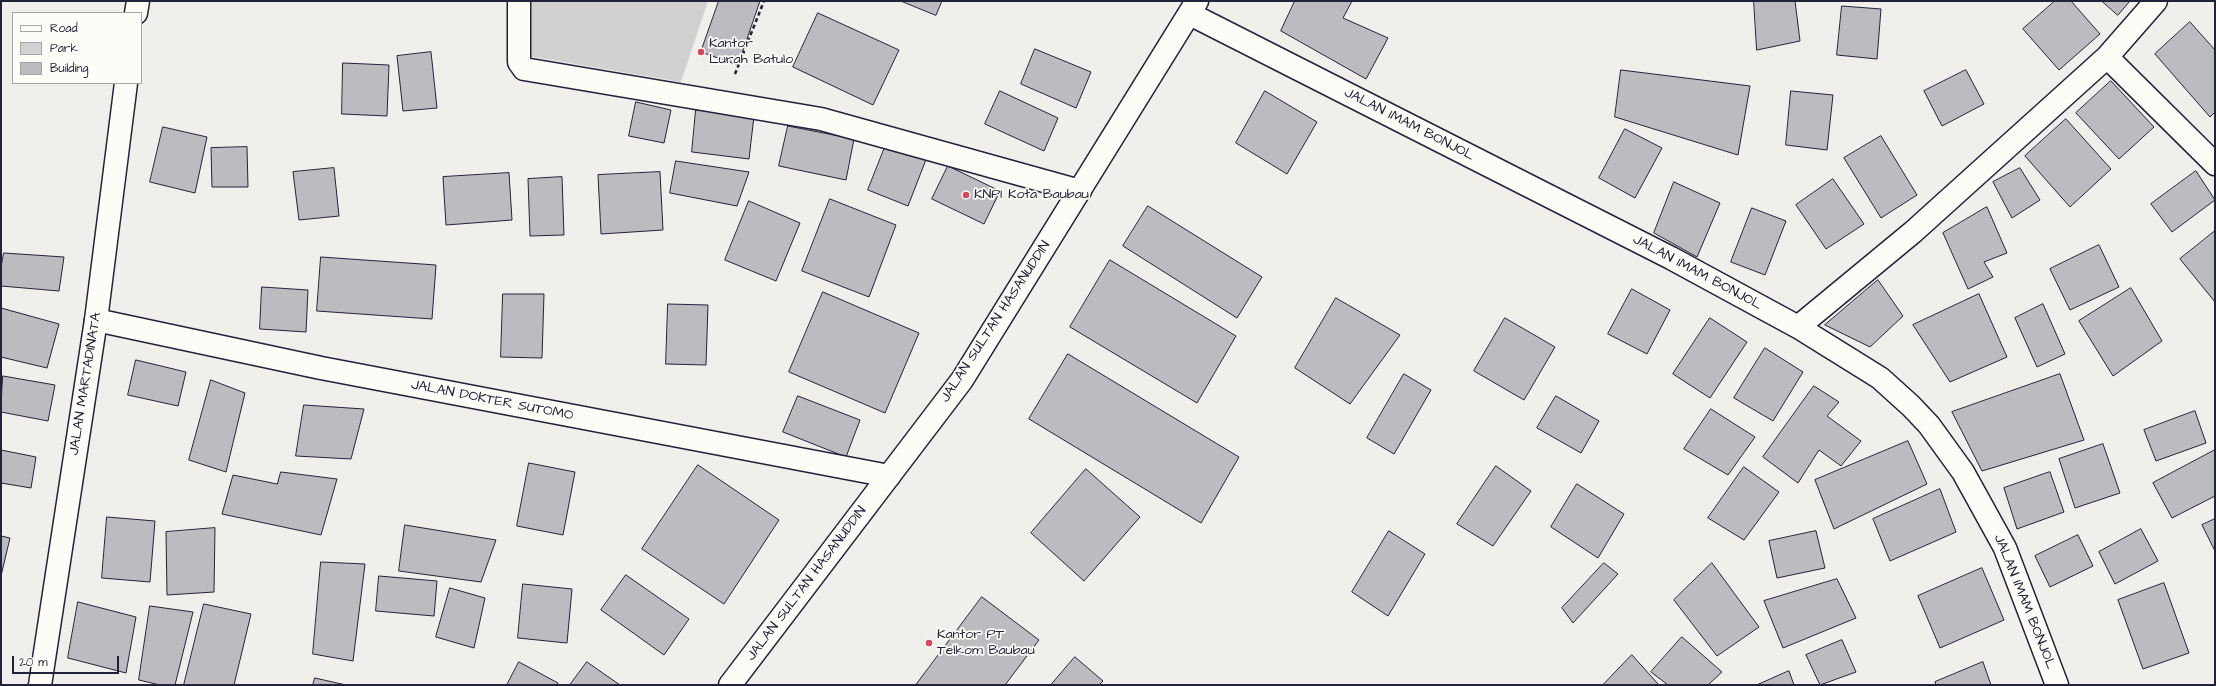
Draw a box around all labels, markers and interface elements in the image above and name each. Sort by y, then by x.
legend [12,12,142,84]
text: Road [50,20,78,37]
place label: Kantor Lurah Batulo [709,36,793,68]
text: Park [50,40,78,57]
marker: Kantor Lurah Batulo [696,47,706,57]
text: Building [50,60,88,77]
street label: JALAN IMAM BONJOL [1341,85,1477,165]
place label: KNPI Kota Baubau [974,187,1089,203]
marker: KNPI Kota Baubau [961,190,971,200]
street label: JALAN IMAM BONJOL [1630,232,1764,314]
street label: JALAN SULTAN HASANUDDIN [937,238,1055,406]
street label: JALAN MARTADINATA [66,311,106,457]
street label: JALAN DOKTER SUTOMO [409,377,575,425]
street label: JALAN SULTAN HASANUDDIN [743,503,871,665]
street label: JALAN IMAM BONJOL [1989,532,2059,672]
place label: Kantor PT Telkom Baubau [937,627,1035,660]
marker: Kantor PT Telkom Baubau [924,638,934,648]
scale bar [14,648,121,674]
text: 20 m [19,654,48,671]

